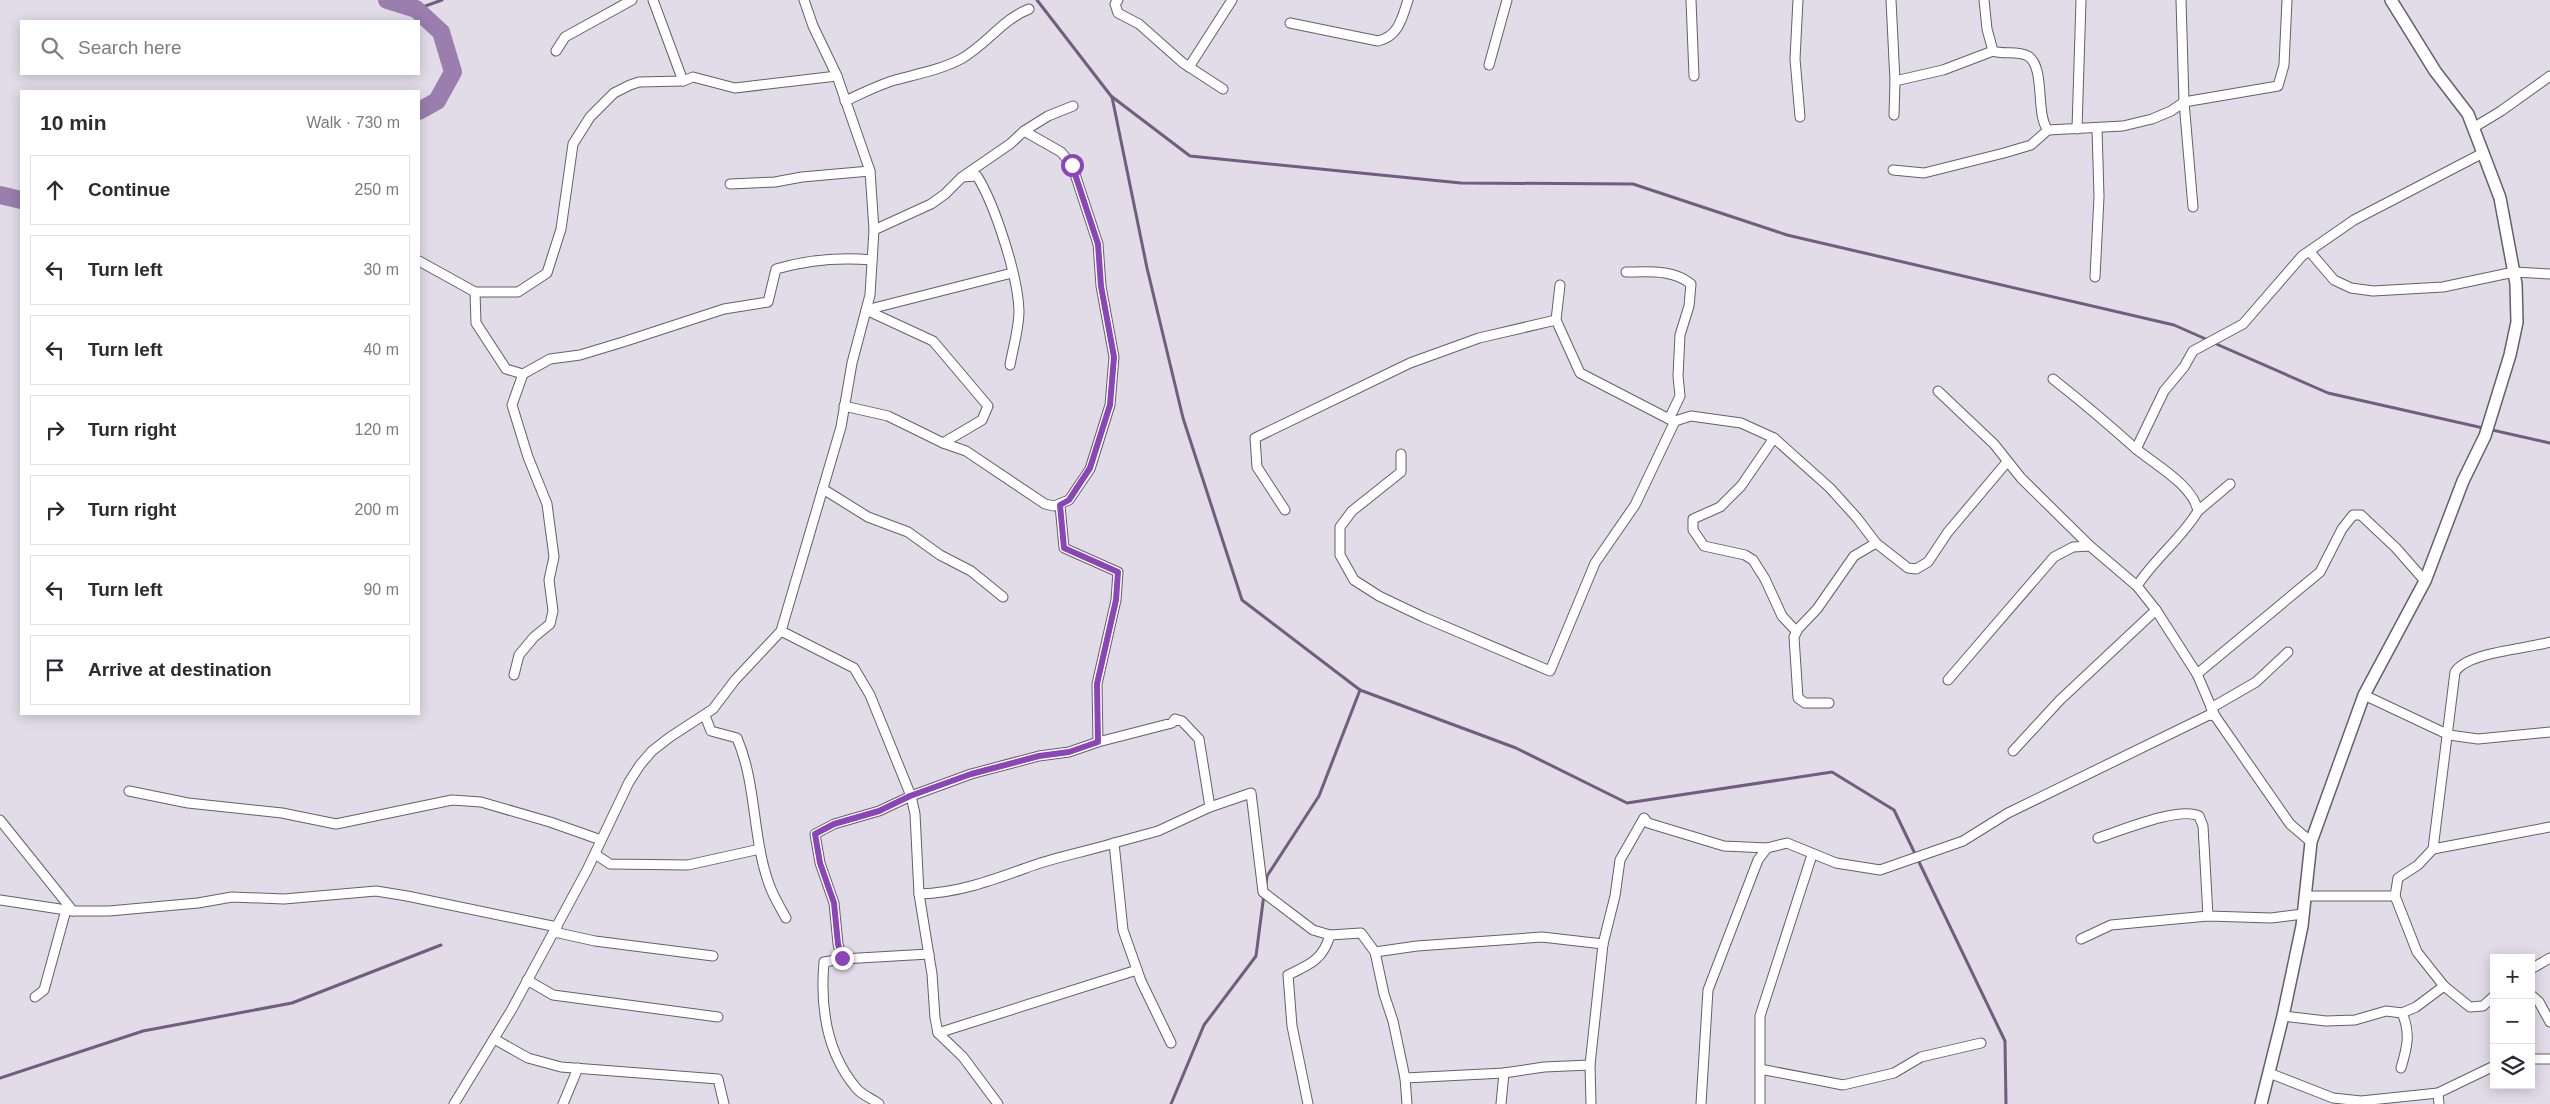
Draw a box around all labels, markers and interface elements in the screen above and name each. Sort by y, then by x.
search box [20,20,420,75]
icon: search [38,34,66,62]
text: Search here [78,37,182,58]
text: 10 min [40,111,107,134]
text: Walk · 730 m [306,114,400,131]
route start [1061,154,1084,177]
icon: ahead [41,176,69,204]
text: Continue [88,179,170,200]
text: 250 m [355,181,399,198]
icon: left [41,256,69,284]
text: Turn left [88,259,163,280]
text: 30 m [363,261,399,278]
icon: left [41,336,69,364]
text: Turn left [88,339,163,360]
text: 40 m [363,341,399,358]
icon: right [41,416,69,444]
text: Turn right [88,419,176,440]
text: 120 m [355,421,399,438]
icon: right [41,496,69,524]
text: Turn right [88,499,176,520]
text: 200 m [355,501,399,518]
icon: left [41,576,69,604]
text: Turn left [88,579,163,600]
text: 90 m [363,581,399,598]
icon: arrive [41,656,69,684]
text: Arrive at destination [88,659,272,680]
route end [831,947,854,970]
map controls [2490,954,2535,1089]
button: + [2490,954,2535,999]
button: − [2490,999,2535,1044]
button: layers [2490,1044,2535,1089]

